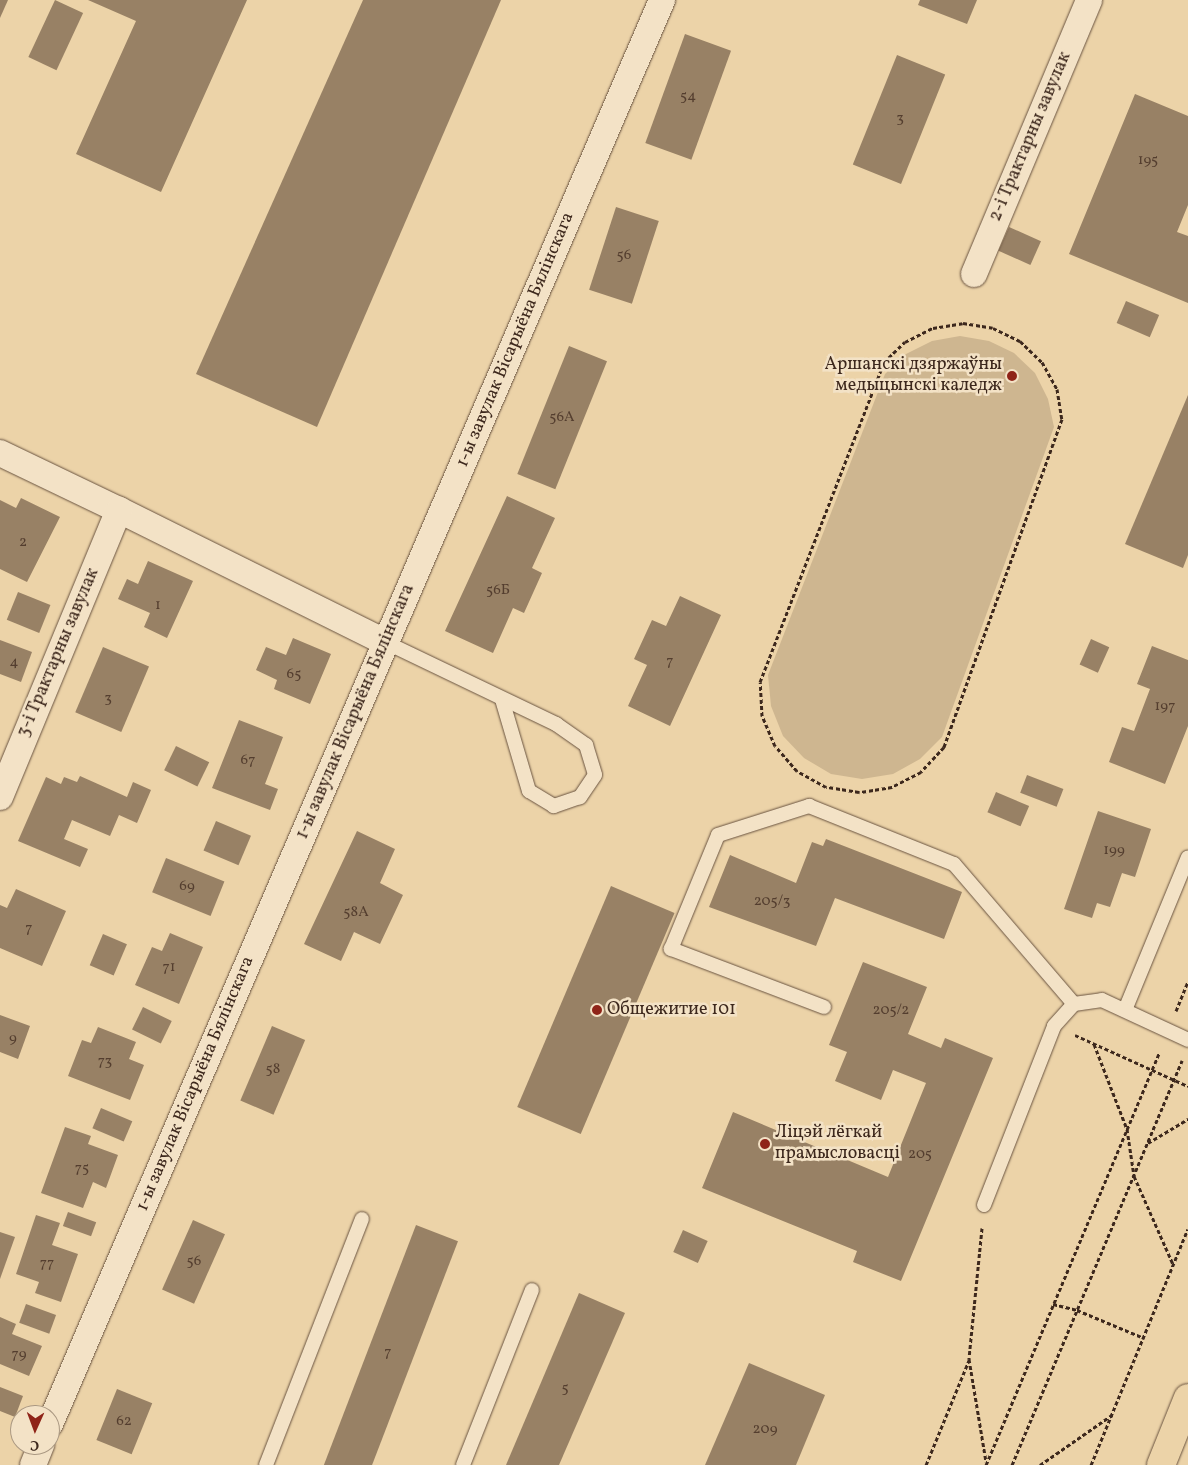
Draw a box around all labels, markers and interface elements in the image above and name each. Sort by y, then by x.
street label: 2-і Трактарны завулак [985,49,1077,225]
house number: 54 [680,88,696,106]
house number: 3 [896,110,904,128]
house number: 195 [1138,152,1158,170]
street label: 1-ы завулак Вісарыёна Бялінскага [452,209,580,471]
house number: 56 [617,247,631,265]
place label: Аршанскі дзяржаўны медыцынскі каледж [824,355,1002,398]
marker: Аршанскі дзяржаўны медыцынскі каледж [1006,370,1018,382]
house number: 56А [549,409,575,427]
house number: 2 [19,534,27,552]
street label: 3-і Трактарны завулак [13,565,105,741]
street label: 1-ы завулак Вісарыёна Бялінскага [292,581,420,843]
house number: 56Б [486,582,510,600]
house number: 1 [155,597,161,615]
house number: 7 [666,653,674,671]
house number: 4 [10,654,18,672]
house number: 65 [287,666,301,684]
house number: 3 [104,690,112,708]
house number: 197 [1155,698,1175,716]
house number: 67 [241,752,255,770]
house number: 199 [1103,842,1125,860]
house number: 69 [179,878,195,896]
house number: 205/3 [754,893,790,911]
house number: 58А [343,904,369,922]
house number: 7 [25,920,33,938]
street label: 1-ы завулак Вісарыёна Бялінскага [132,953,260,1215]
house number: 71 [162,959,176,977]
place label: Общежитие 101 [607,999,736,1021]
house number: 205/2 [873,1002,909,1020]
marker: Общежитие 101 [591,1004,603,1016]
house number: 9 [9,1030,17,1048]
house number: 73 [98,1053,112,1071]
house number: 58 [266,1061,280,1079]
place label: Ліцэй лёгкай прамысловасці [775,1123,900,1166]
marker: Ліцэй лёгкай прамысловасці [759,1138,771,1150]
house number: 205 [908,1146,932,1164]
house number: 75 [75,1160,89,1178]
house number: 56 [187,1253,201,1271]
house number: 77 [40,1255,54,1273]
house number: 7 [384,1344,392,1362]
house number: 79 [12,1346,26,1364]
house number: 5 [561,1380,569,1398]
north arrow [10,1405,60,1455]
house number: 62 [116,1413,132,1431]
house number: 209 [753,1421,777,1439]
text: С [30,1435,39,1454]

